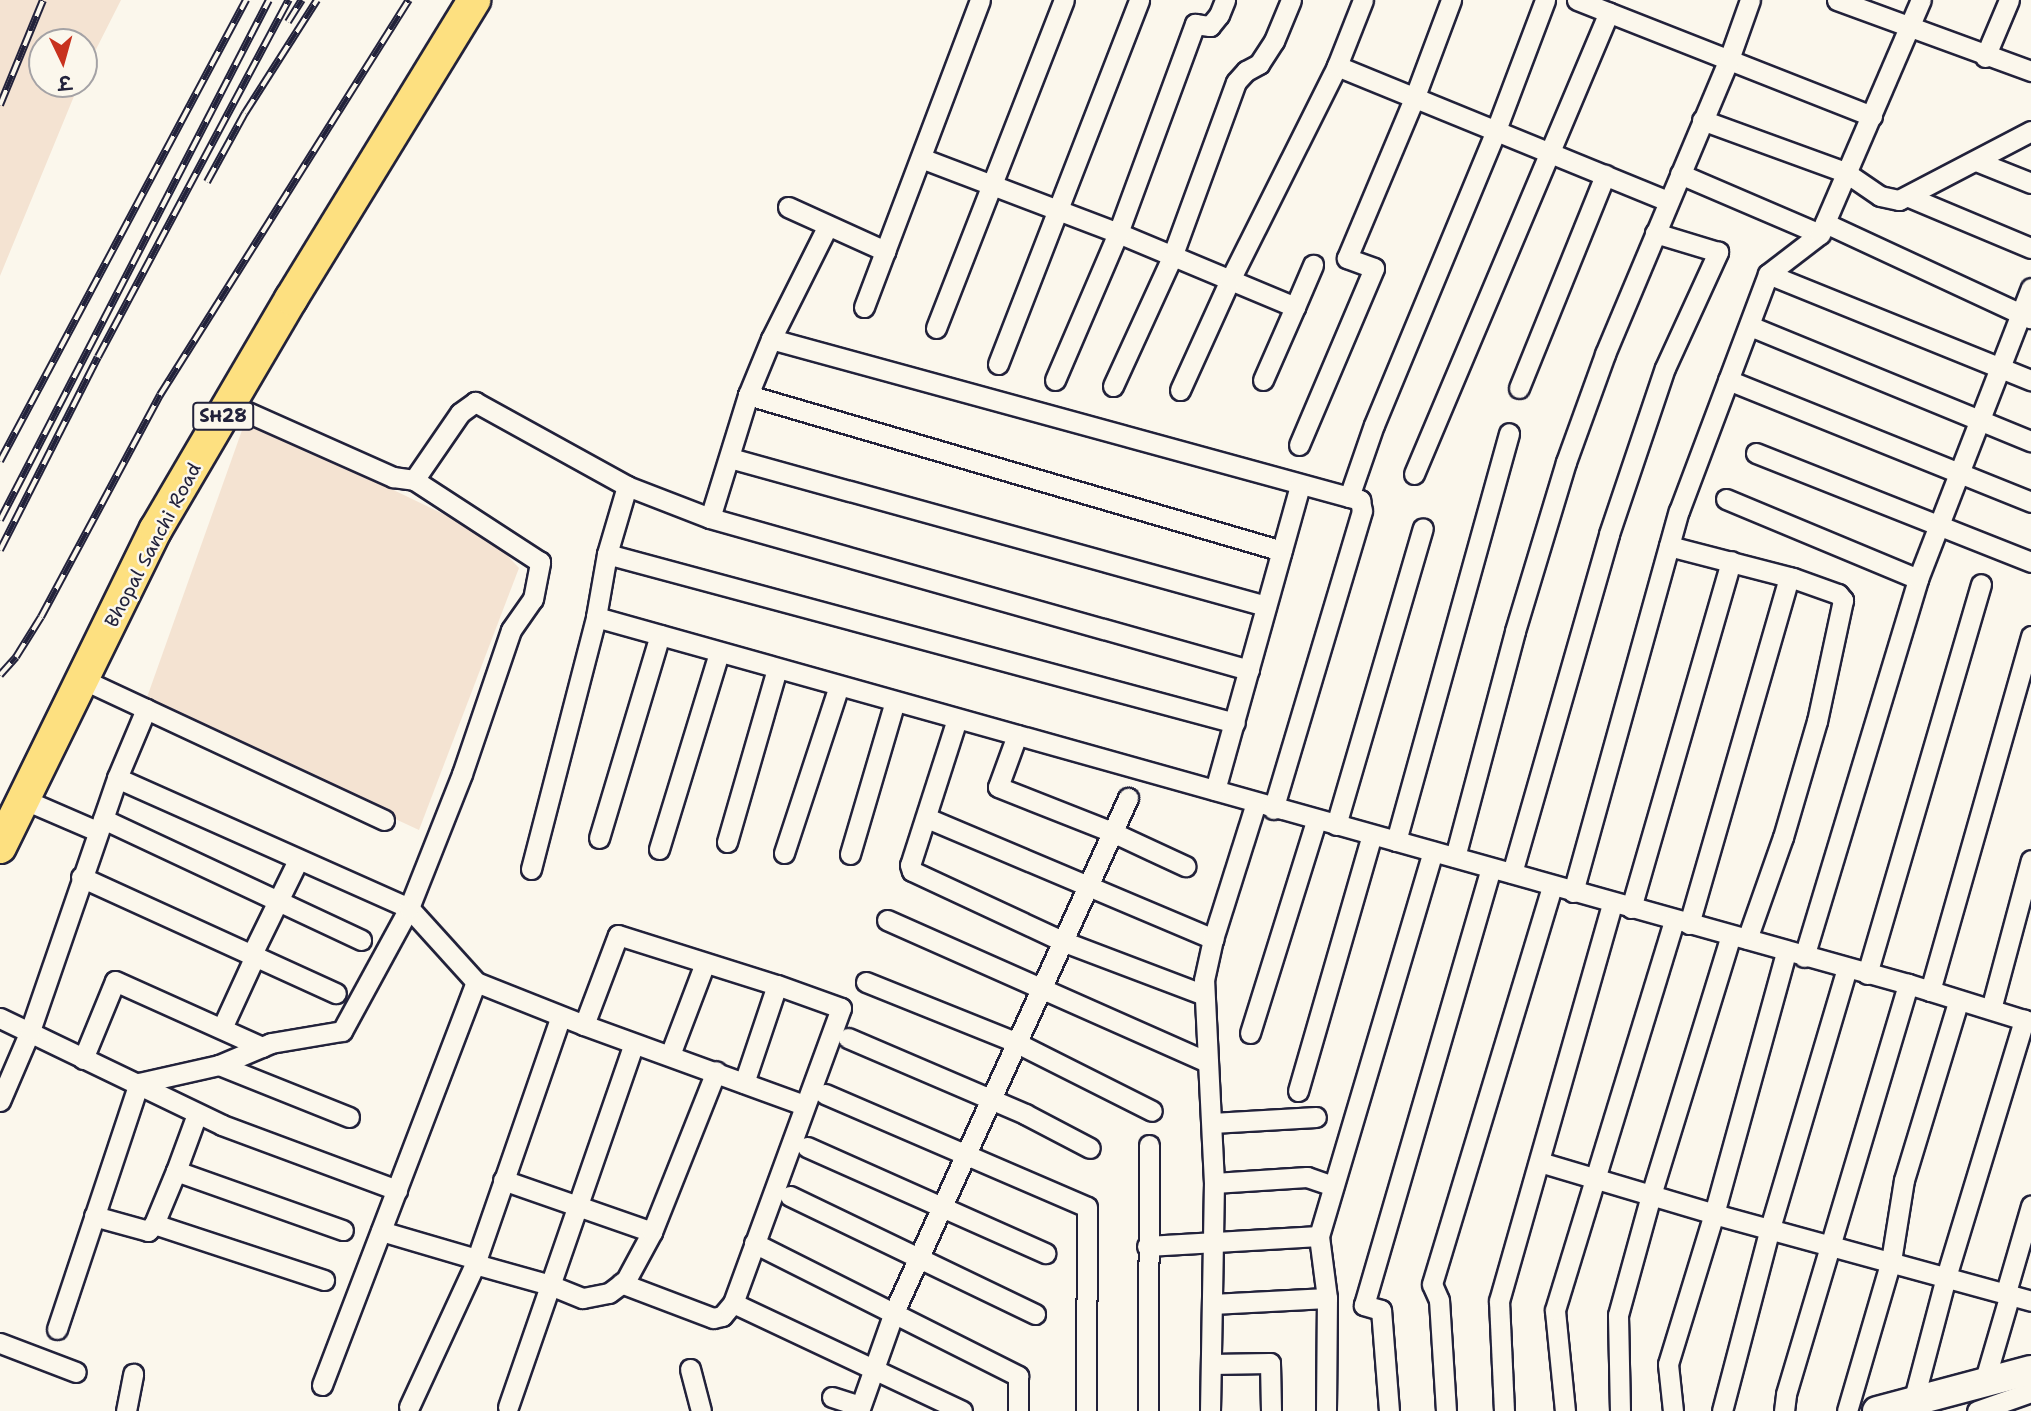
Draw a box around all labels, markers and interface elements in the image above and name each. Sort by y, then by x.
north arrow [28,28,98,98]
text: उ [57,69,72,95]
road number: SH28 [192,402,255,430]
street label: Bhopal Sanchi Road [100,459,206,631]

